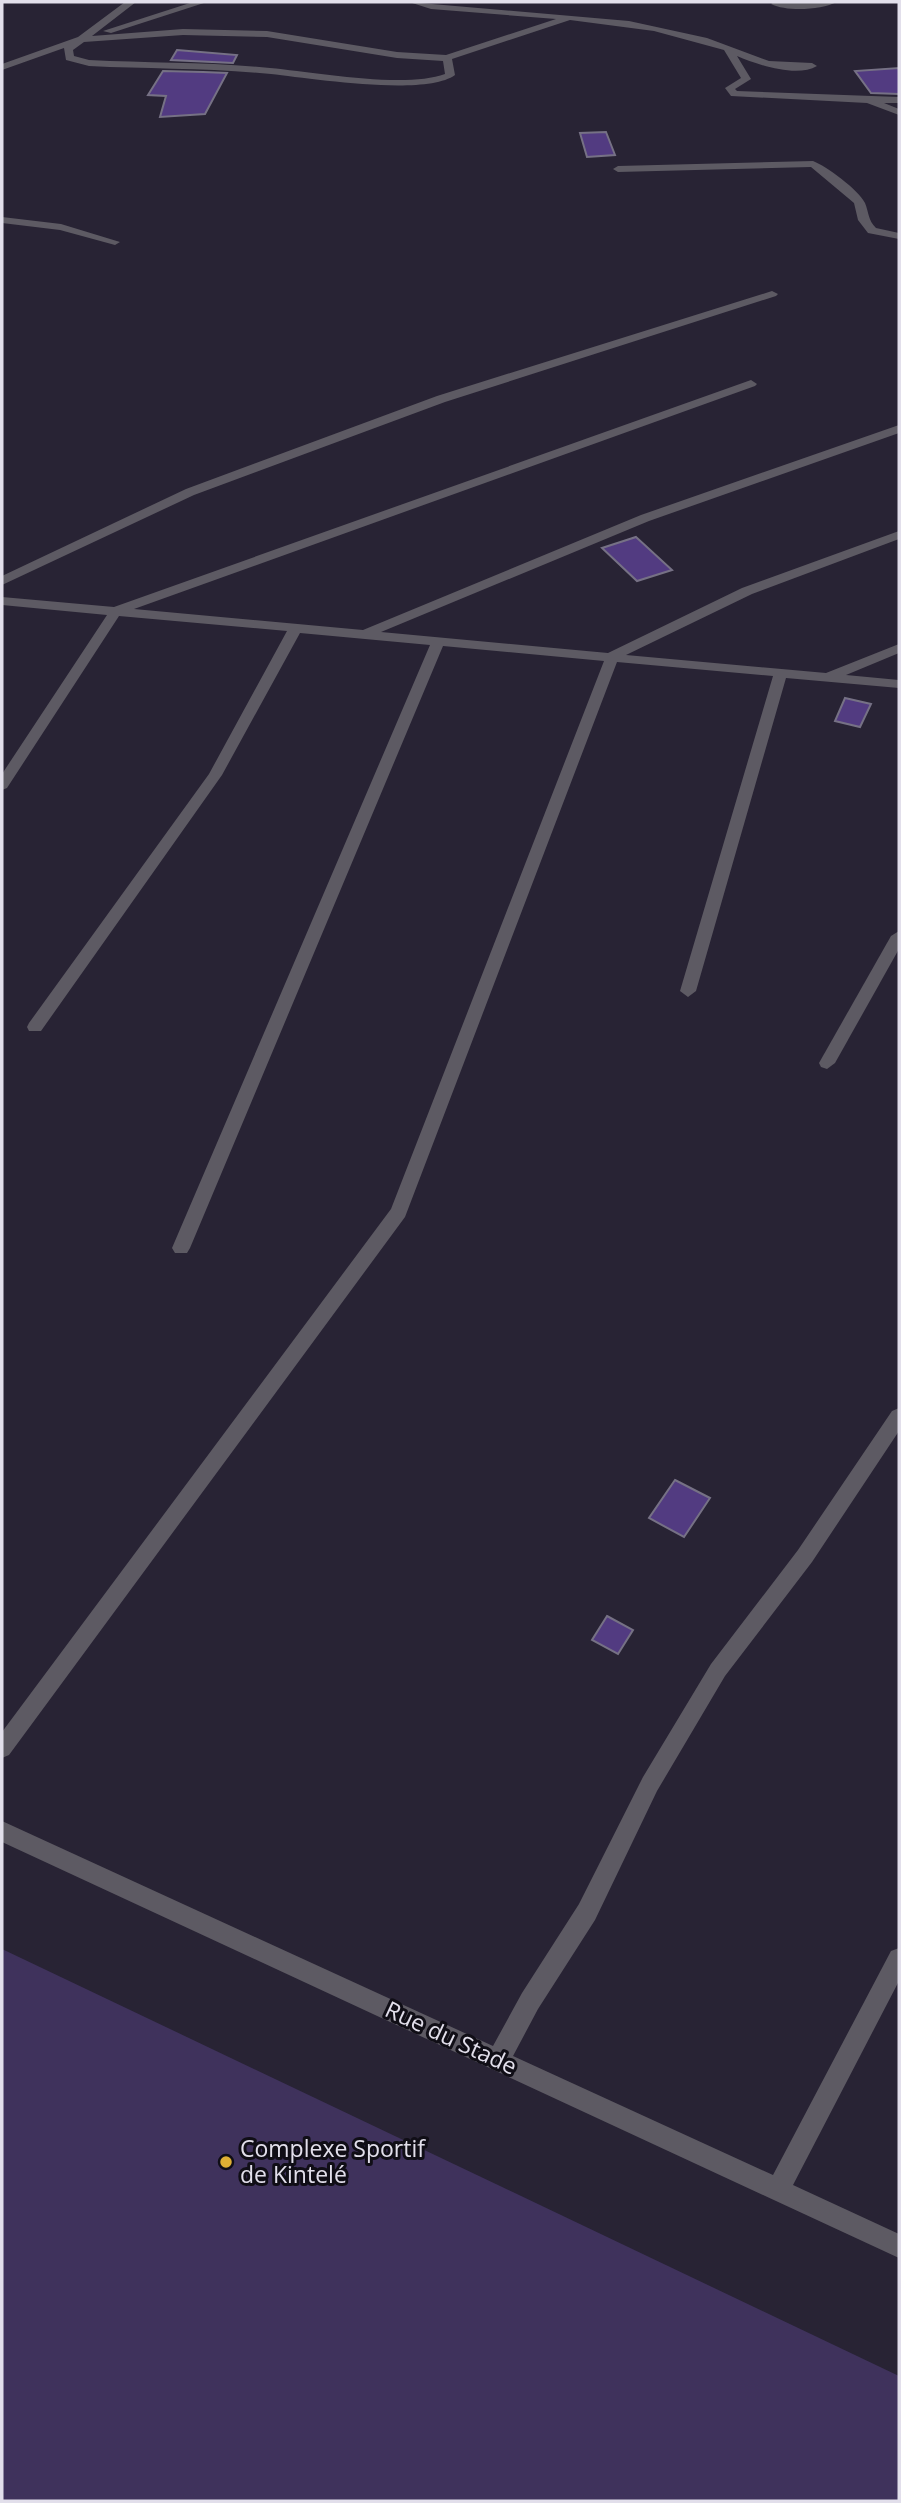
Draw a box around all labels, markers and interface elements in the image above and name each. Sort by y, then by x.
street label: Rue du Stade [380,1993,522,2082]
place label: Complexe Sportif de Kintelé [240,2132,426,2190]
marker: Complexe Sportif de Kintelé [218,2154,234,2170]

